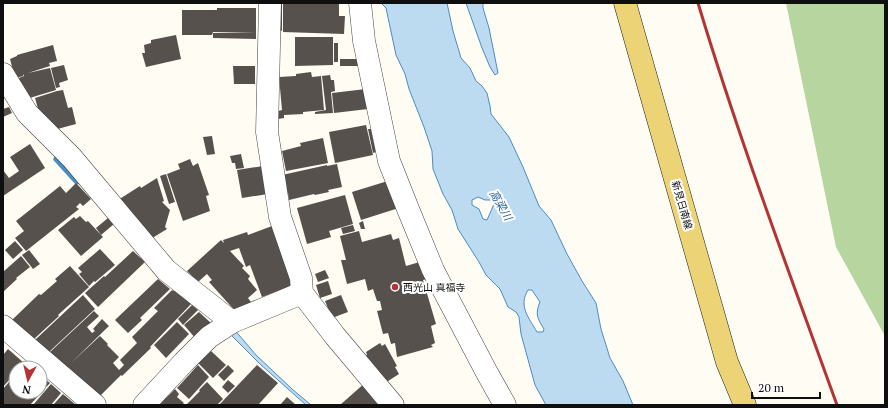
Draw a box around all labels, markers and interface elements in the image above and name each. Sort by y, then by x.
street label: 新見日南線 [669,179,695,231]
water label: 高梁川 [487,187,516,224]
place label: 西光山 真福寺 [403,281,465,294]
marker: 西光山 真福寺 [390,282,400,292]
north arrow [8,360,48,400]
scale bar [752,374,820,400]
text: 20 m [758,380,785,395]
text: N [21,382,32,397]

